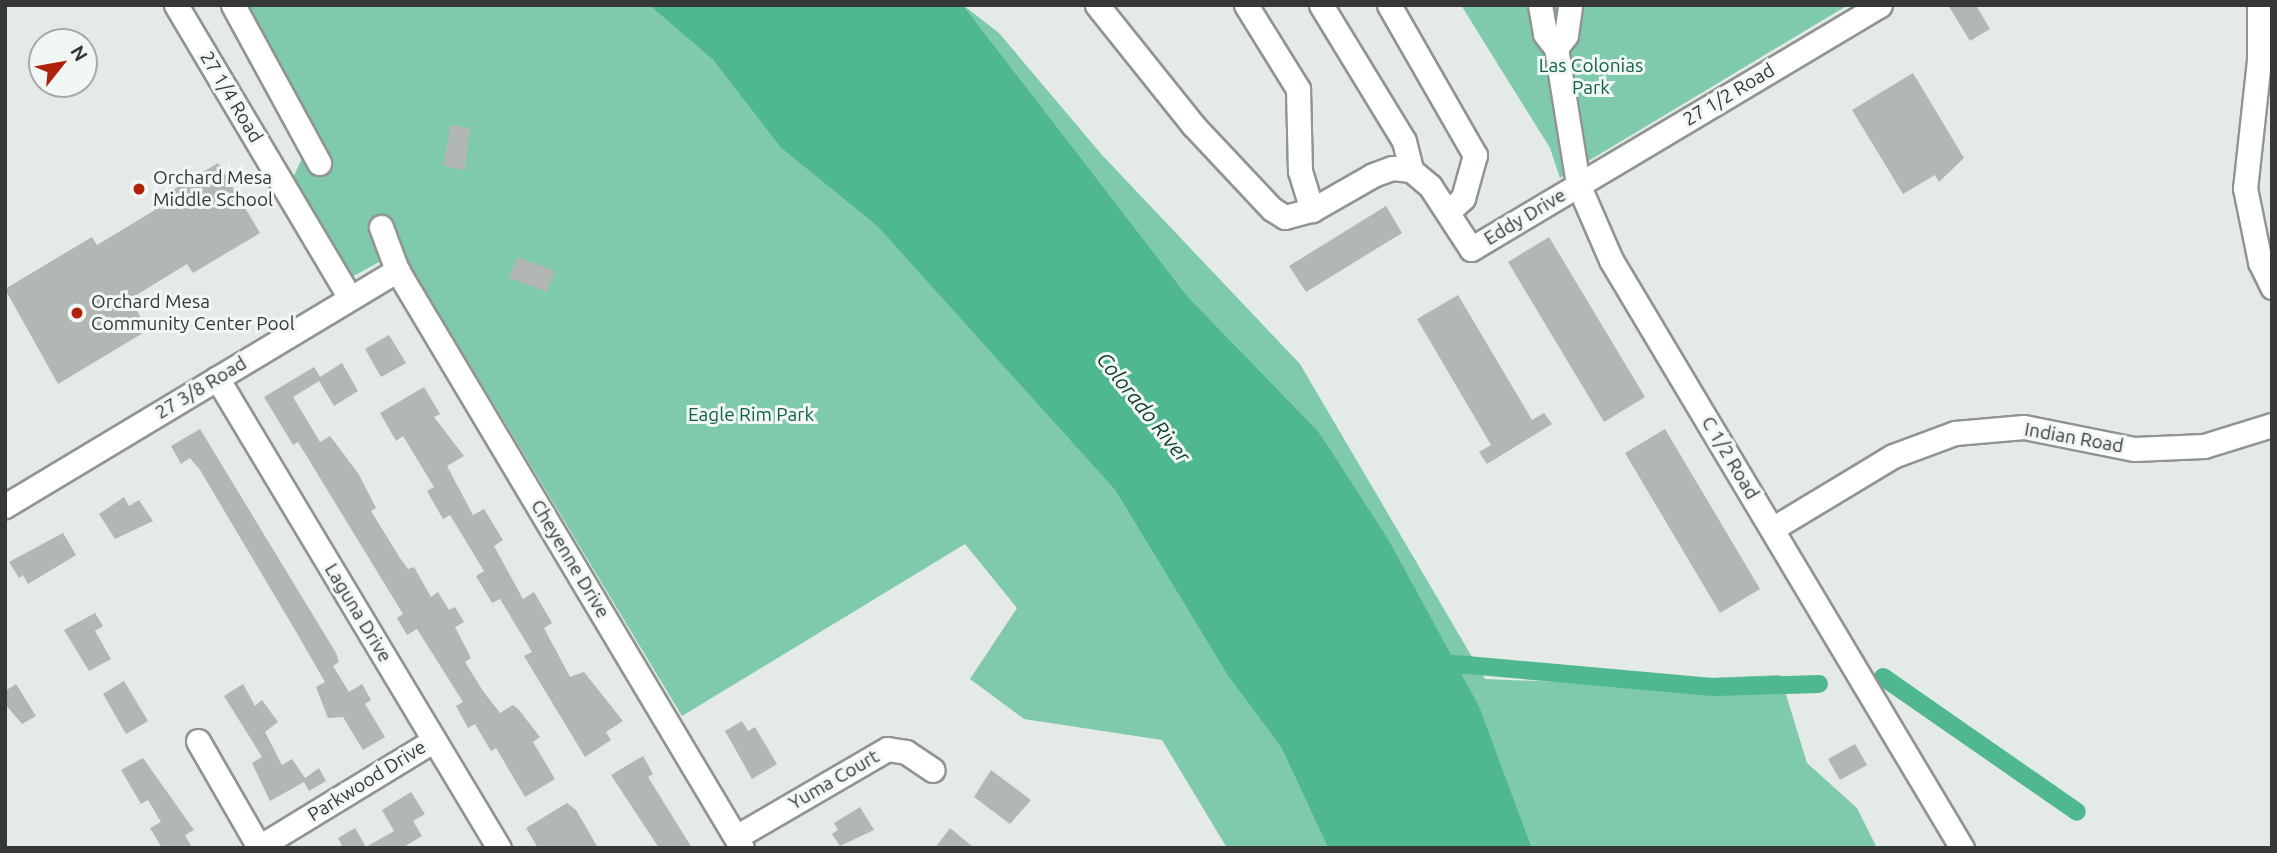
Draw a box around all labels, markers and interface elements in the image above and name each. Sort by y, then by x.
north arrow [28,28,98,98]
text: N [66,41,92,65]
street label: 27 1/4 Road [195,47,267,147]
park label: Las Colonias Park [1539,55,1643,99]
street label: 27 1/2 Road [1679,59,1779,131]
place label: Orchard Mesa Middle School [153,167,273,211]
marker: Orchard Mesa Middle School [131,181,147,197]
street label: Eddy Drive [1480,184,1570,250]
place label: Orchard Mesa Community Center Pool [91,291,295,335]
marker: Orchard Mesa Community Center Pool [69,305,85,321]
water label: Colorado River [1092,347,1196,467]
street label: 27 3/8 Road [151,352,251,424]
park label: Eagle Rim Park [688,404,814,426]
street label: C 1/2 Road [1696,412,1764,504]
street label: Indian Road [2023,418,2125,458]
street label: Cheyenne Drive [526,496,614,622]
street label: Laguna Drive [320,560,396,666]
street label: Parkwood Drive [304,736,430,826]
street label: Yuma Court [785,745,883,815]

